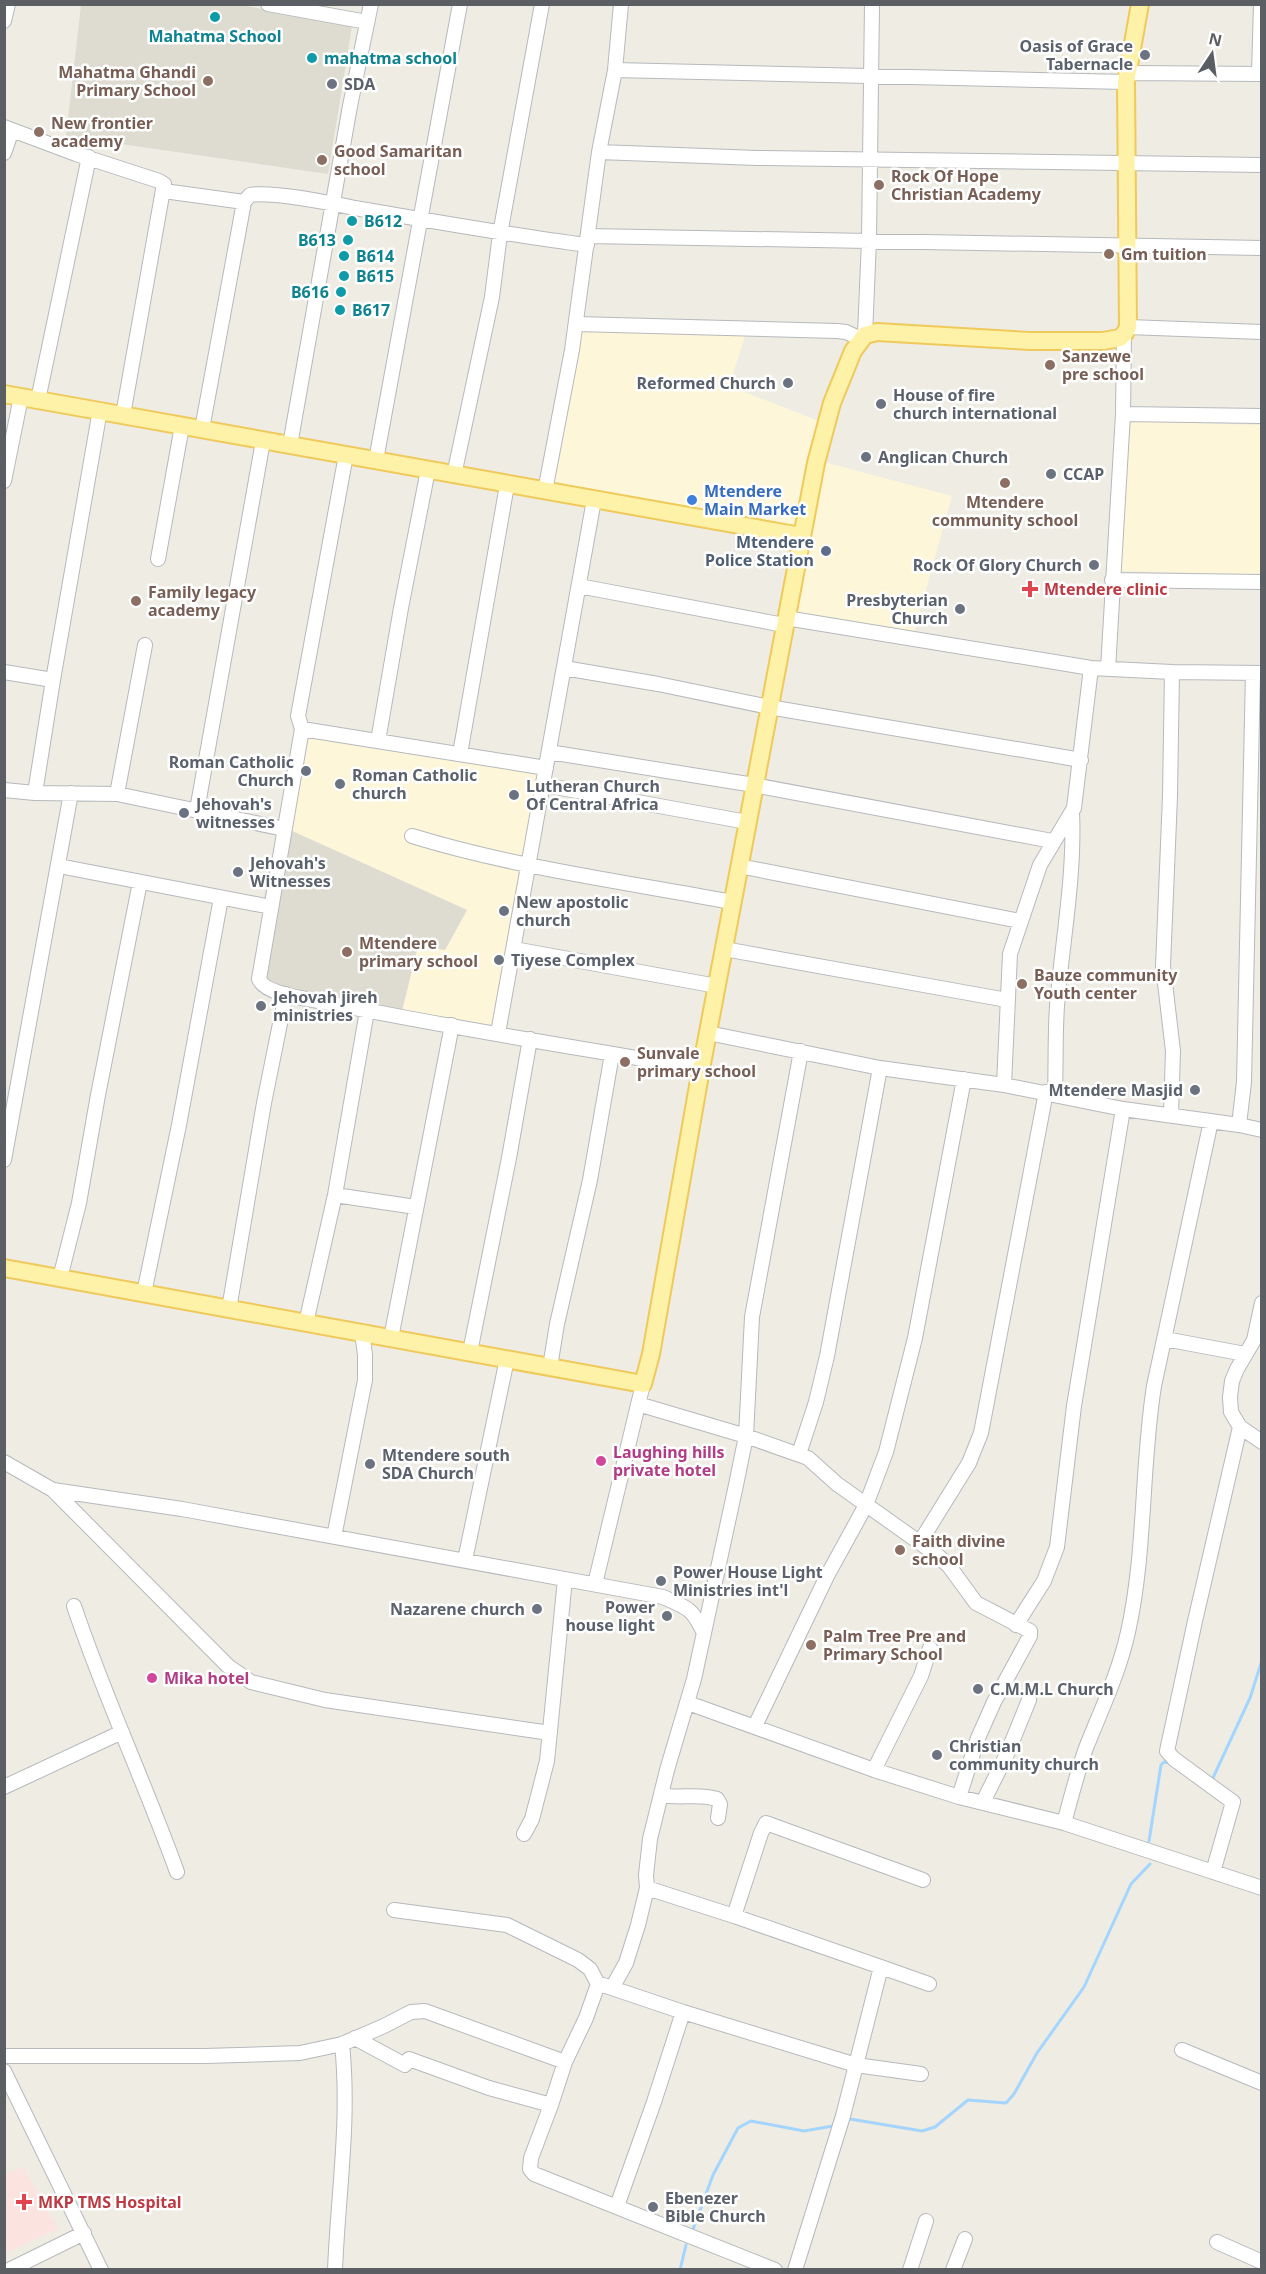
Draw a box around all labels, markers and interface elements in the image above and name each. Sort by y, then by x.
marker: Mahatma School [208,10,222,24]
north arrow [1182,24,1242,84]
place label: Mahatma School [148,25,282,47]
text: N [1207,27,1224,52]
place label: Oasis of Grace Tabernacle [1020,35,1133,75]
place label: mahatma school [324,47,457,69]
marker: Oasis of Grace Tabernacle [1138,48,1152,62]
marker: mahatma school [305,51,319,65]
place label: Mahatma Ghandi Primary School [58,61,196,101]
place label: SDA [344,73,376,95]
marker: Mahatma Ghandi Primary School [201,74,215,88]
marker: SDA [325,77,339,91]
place label: New frontier academy [51,112,153,152]
marker: New frontier academy [32,125,46,139]
place label: Good Samaritan school [334,140,462,180]
marker: Good Samaritan school [315,153,329,167]
place label: Rock Of Hope Christian Academy [891,165,1042,205]
marker: Rock Of Hope Christian Academy [872,178,886,192]
place label: B612 [364,210,402,232]
marker: B612 [345,214,359,228]
place label: B613 [298,229,336,251]
marker: B613 [341,233,355,247]
place label: Gm tuition [1121,243,1207,265]
place label: B614 [356,245,394,267]
marker: Gm tuition [1102,247,1116,261]
marker: B614 [337,249,351,263]
place label: B615 [356,265,394,287]
marker: B615 [337,269,351,283]
place label: B616 [291,281,329,303]
marker: B616 [334,285,348,299]
place label: B617 [352,299,390,321]
marker: B617 [333,303,347,317]
place label: Sanzewe pre school [1062,345,1144,385]
marker: Sanzewe pre school [1043,358,1057,372]
place label: Reformed Church [637,372,776,394]
marker: Reformed Church [781,376,795,390]
place label: House of fire church international [893,384,1057,424]
marker: House of fire church international [874,397,888,411]
place label: Anglican Church [878,446,1008,468]
marker: Anglican Church [859,450,873,464]
place label: CCAP [1063,463,1104,485]
marker: CCAP [1044,467,1058,481]
marker: Mtendere community school [998,476,1012,490]
place label: Mtendere Main Market [704,480,806,520]
place label: Mtendere community school [932,491,1078,531]
marker: Mtendere Main Market [685,493,699,507]
place label: Mtendere Police Station [705,531,814,571]
marker: Mtendere Police Station [819,544,833,558]
place label: Rock Of Glory Church [913,554,1082,576]
marker: Rock Of Glory Church [1087,558,1101,572]
place label: Mtendere clinic [1044,578,1167,600]
marker: Mtendere clinic [1021,580,1039,598]
place label: Family legacy academy [148,581,257,621]
place label: Presbyterian Church [846,589,948,629]
marker: Family legacy academy [129,594,143,608]
marker: Presbyterian Church [953,602,967,616]
place label: Roman Catholic Church [169,751,294,791]
marker: Roman Catholic Church [299,764,313,778]
place label: Roman Catholic church [352,764,477,804]
place label: Lutheran Church Of Central Africa [526,775,660,815]
marker: Roman Catholic church [333,777,347,791]
marker: Lutheran Church Of Central Africa [507,788,521,802]
place label: Jehovah's witnesses [194,793,275,833]
marker: Jehovah's witnesses [177,806,191,820]
place label: Jehovah's Witnesses [248,852,331,892]
marker: Jehovah's Witnesses [231,865,245,879]
place label: New apostolic church [516,891,629,931]
marker: New apostolic church [497,904,511,918]
place label: Mtendere primary school [359,932,478,972]
marker: Mtendere primary school [340,945,354,959]
place label: Tiyese Complex [511,949,635,971]
marker: Tiyese Complex [492,953,506,967]
place label: Bauze community Youth center [1034,964,1178,1004]
marker: Bauze community Youth center [1015,977,1029,991]
place label: Jehovah jireh ministries [271,986,378,1026]
marker: Jehovah jireh ministries [254,999,268,1013]
place label: Sunvale primary school [637,1042,756,1082]
marker: Sunvale primary school [618,1055,632,1069]
place label: Mtendere Masjid [1048,1079,1183,1101]
marker: Mtendere Masjid [1188,1083,1202,1097]
place label: Laughing hills private hotel [613,1441,725,1481]
place label: Mtendere south SDA Church [382,1444,510,1484]
marker: Laughing hills private hotel [594,1454,608,1468]
marker: Mtendere south SDA Church [363,1457,377,1471]
place label: Faith divine school [912,1530,1005,1570]
marker: Faith divine school [893,1543,907,1557]
place label: Power House Light Ministries int'l [673,1561,823,1601]
marker: Power House Light Ministries int'l [654,1574,668,1588]
place label: Power house light [565,1596,655,1636]
place label: Nazarene church [390,1598,525,1620]
marker: Nazarene church [530,1602,544,1616]
marker: Power house light [660,1609,674,1623]
place label: Palm Tree Pre and Primary School [823,1625,966,1665]
marker: Palm Tree Pre and Primary School [804,1638,818,1652]
place label: Mika hotel [164,1667,249,1689]
marker: Mika hotel [145,1671,159,1685]
place label: C.M.M.L Church [990,1678,1114,1700]
marker: C.M.M.L Church [971,1682,985,1696]
place label: Christian community church [949,1735,1099,1775]
marker: Christian community church [930,1748,944,1762]
place label: Ebenezer Bible Church [665,2187,766,2227]
place label: MKP TMS Hospital [38,2191,182,2213]
marker: MKP TMS Hospital [15,2193,33,2211]
marker: Ebenezer Bible Church [646,2200,660,2214]

